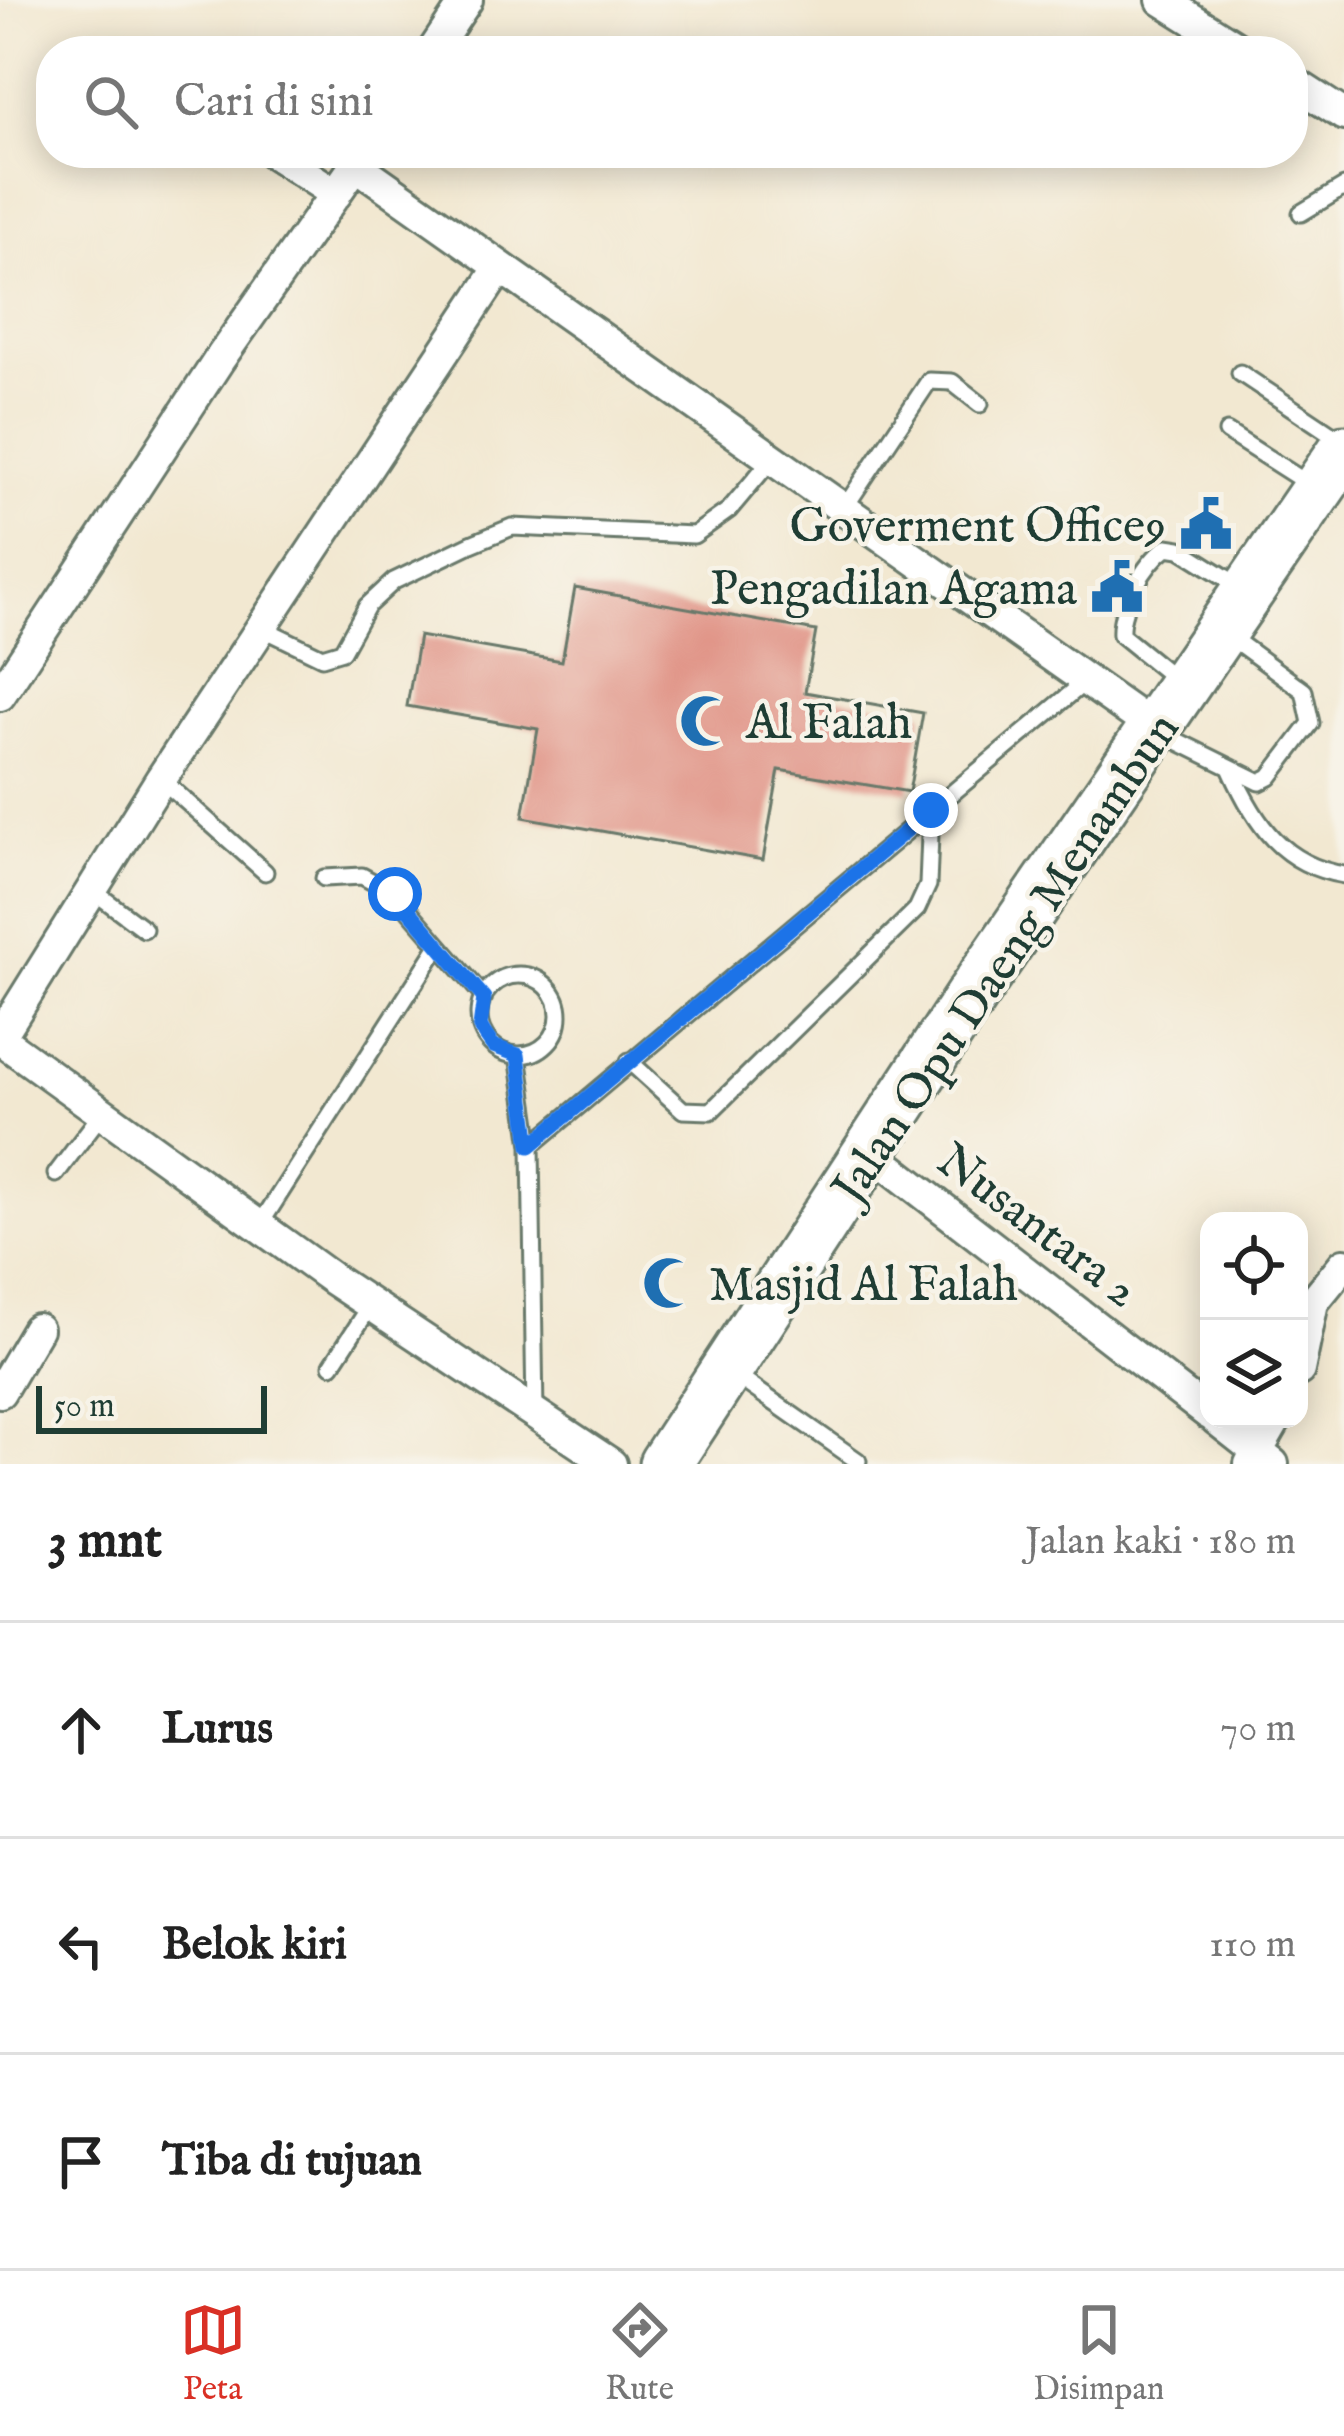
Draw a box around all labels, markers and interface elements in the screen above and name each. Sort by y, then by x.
search box [36,36,1308,168]
icon: search [78,69,144,135]
text: Cari di sini [174,74,374,131]
public building icon: Goverment Office9 [1177,495,1235,553]
place label: Goverment Office9 [790,498,1166,558]
public building icon: Pengadilan Agama [1088,558,1146,616]
place label: Pengadilan Agama [710,561,1077,621]
mosque icon: Al Falah [677,692,735,750]
place label: Al Falah [745,695,912,755]
street label: Jalan Opu Daeng Menambun [818,702,1194,1220]
route end [904,783,958,837]
route start [368,867,422,921]
street label: Nusantara 2 [924,1132,1149,1322]
map controls [1200,1212,1308,1428]
button: locate [1200,1212,1308,1320]
mosque icon: Masjid Al Falah [640,1254,698,1312]
place label: Masjid Al Falah [709,1257,1018,1317]
button: layers [1200,1320,1308,1428]
scale bar [36,1380,267,1433]
text: 50 m [54,1386,115,1428]
text: 3 mnt [48,1510,162,1575]
text: Jalan kaki · 180 m [1025,1518,1296,1567]
icon: ahead [48,1697,114,1763]
text: Lurus [162,1701,273,1758]
text: 70 m [1220,1705,1296,1754]
icon: left [48,1913,114,1979]
text: Belok kiri [162,1917,347,1974]
text: 110 m [1209,1921,1296,1970]
icon: arrive [48,2129,114,2195]
text: Tiba di tujuan [162,2133,422,2190]
tab: Peta [180,2297,246,2411]
tab: Rute [605,2297,674,2411]
tab: Disimpan [1033,2297,1164,2411]

